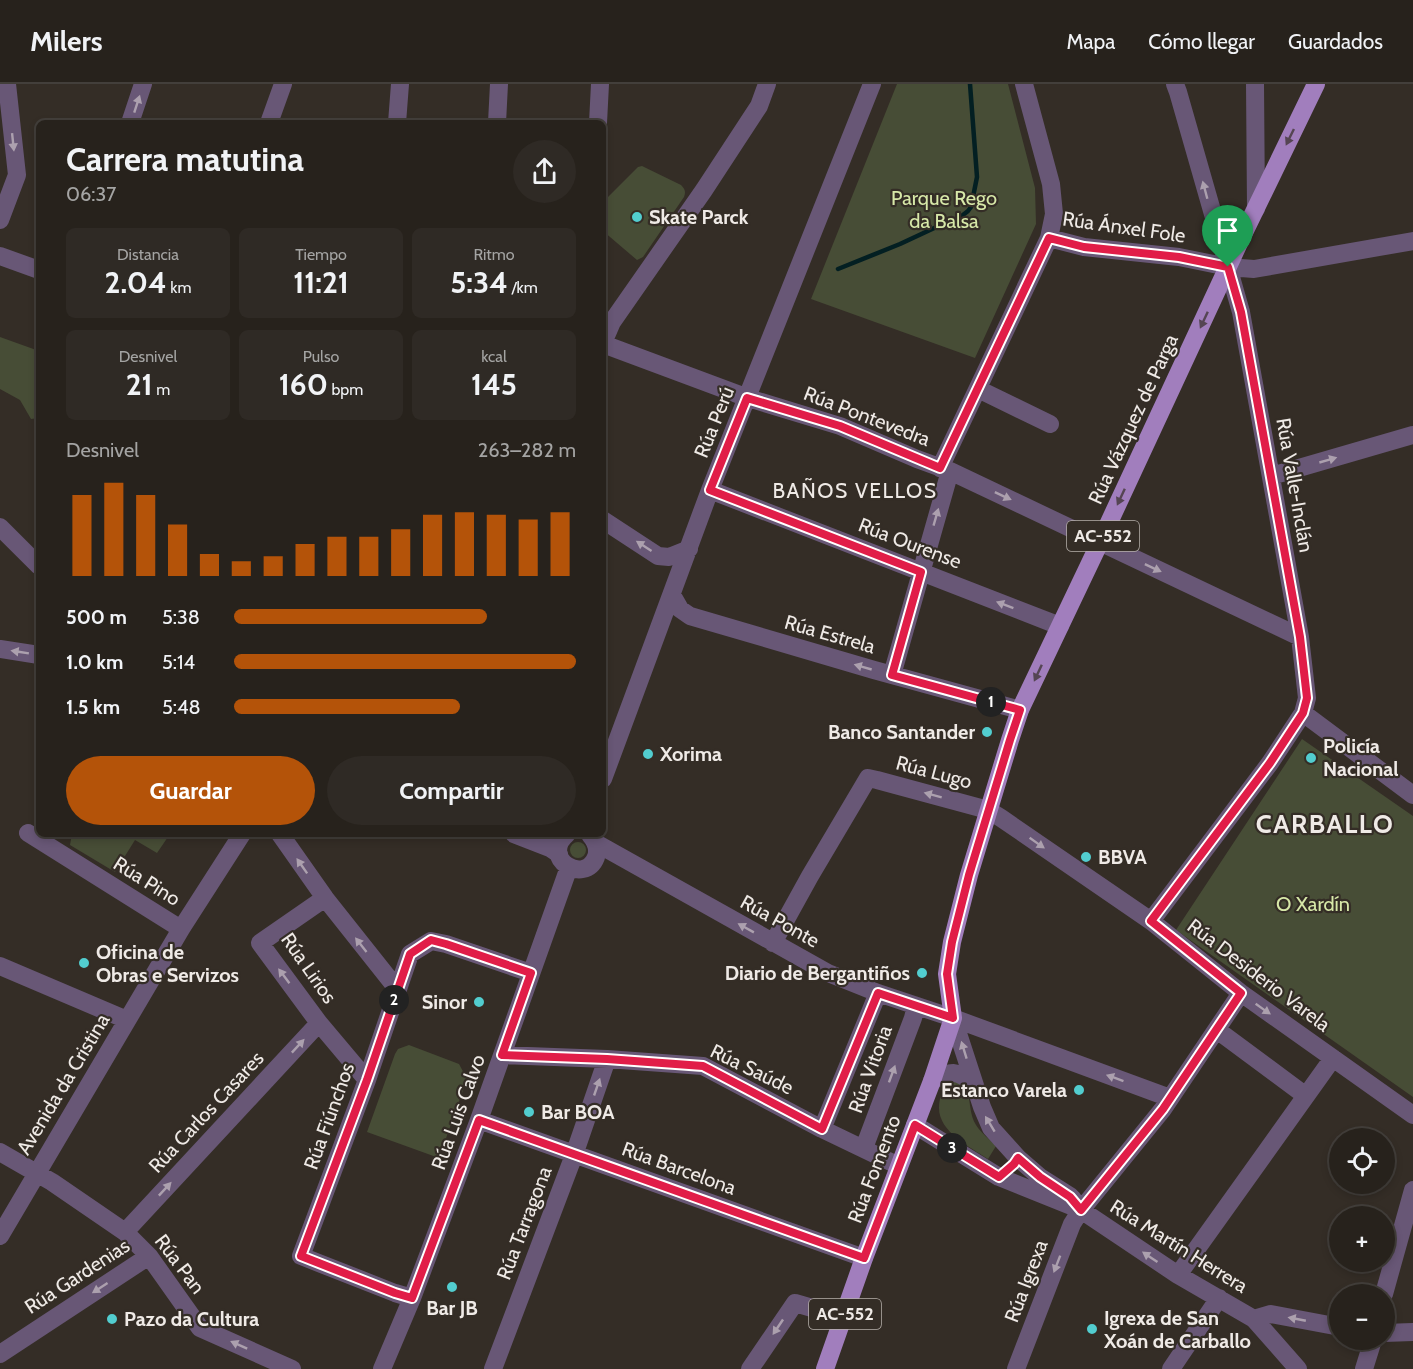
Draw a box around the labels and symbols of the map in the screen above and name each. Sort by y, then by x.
one-way arrow [132,94,142,112]
one-way arrow [1286,128,1295,145]
one-way arrow [8,133,18,152]
one-way arrow [1200,181,1210,199]
park label: Parque Rego da Balsa [891,186,997,233]
place label: Skate Parck [649,205,749,229]
pin [1202,205,1253,267]
street label: Rúa Ánxel Fole [1061,206,1187,248]
marker: Skate Parck [630,210,644,224]
one-way arrow [1199,311,1208,328]
street label: Rúa Vázquez de Parga [1083,330,1183,508]
street label: Rúa Pontevedra [801,381,934,451]
street label: Rúa Perú [689,383,739,461]
street label: Rúa Valle-Inclán [1271,416,1319,554]
one-way arrow [1319,455,1337,464]
district label: BAÑOS VELLOS [773,477,937,503]
one-way arrow [1117,488,1126,505]
one-way arrow [994,492,1011,501]
one-way arrow [932,508,942,526]
street label: Rúa Ourense [855,512,965,574]
road number: AC-552 [1067,521,1139,551]
one-way arrow [636,541,652,552]
one-way arrow [1145,563,1162,572]
one-way arrow [996,600,1014,610]
street label: Rúa Estrela [782,610,878,658]
one-way arrow [10,647,29,656]
one-way arrow [854,662,872,671]
one-way arrow [1033,664,1042,681]
pin: 1 [976,687,1006,717]
place label: Banco Santander [828,720,975,744]
marker: Banco Santander [980,725,994,739]
place label: Policía Nacional [1323,734,1398,781]
place label: Xorima [659,742,722,766]
marker: Xorima [641,747,655,761]
street label: Rúa Lugo [893,750,975,794]
marker: Policía Nacional [1304,751,1318,765]
one-way arrow [923,789,942,799]
district label: CARBALLO [1256,808,1394,840]
one-way arrow [1029,837,1045,848]
place label: BBVA [1098,845,1147,869]
marker: BBVA [1079,850,1093,864]
street label: Rúa Pino [109,851,185,911]
one-way arrow [297,858,308,874]
street label: Rúa Ponte [736,890,824,952]
park label: O Xardín [1276,892,1350,916]
street label: Rúa Desiderio Varela [1183,913,1335,1037]
one-way arrow [737,923,754,933]
street label: Rúa Lirios [276,928,342,1008]
one-way arrow [356,937,368,952]
place label: Oficina de Obras e Servizos [96,940,239,987]
marker: Oficina de Obras e Servizos [77,956,91,970]
place label: Diario de Bergantiños [725,961,910,985]
marker: Diario de Bergantiños [915,966,929,980]
one-way arrow [278,968,290,984]
pin: 2 [379,985,409,1015]
place label: Sinor [422,990,467,1014]
marker: Sinor [472,995,486,1009]
one-way arrow [1255,1003,1271,1015]
street label: Avenida da Cristina [11,1009,115,1159]
street label: Rúa Vitoria [843,1022,897,1116]
one-way arrow [291,1039,305,1054]
street label: Rúa Saúde [707,1039,797,1099]
one-way arrow [959,1041,968,1059]
street label: Rúa Carlos Casares [144,1046,268,1178]
street label: Rúa Luis Calvo [426,1051,490,1173]
street label: Rúa Fiúnchos [299,1059,359,1173]
one-way arrow [888,1065,898,1083]
one-way arrow [1106,1073,1124,1082]
one-way arrow [593,1078,603,1096]
place label: Estanco Varela [941,1078,1067,1102]
marker: Estanco Varela [1072,1083,1086,1097]
place label: Bar BOA [541,1100,615,1124]
marker: Bar BOA [522,1105,536,1119]
street label: Rúa Fomento [842,1112,906,1226]
one-way arrow [985,1115,995,1132]
pin: 3 [937,1133,967,1163]
street label: Rúa Barcelona [619,1136,740,1200]
street label: Rúa Tarragona [491,1163,557,1283]
one-way arrow [158,1182,171,1197]
street label: Rúa Martín Herrera [1106,1194,1253,1298]
street label: Rúa Pan [150,1229,210,1299]
street label: Rúa Gardenias [20,1233,134,1319]
street label: Rúa Igrexa [999,1236,1053,1326]
one-way arrow [1142,1251,1158,1262]
one-way arrow [1052,1255,1062,1273]
marker: Bar JB [445,1280,459,1294]
one-way arrow [92,1282,108,1293]
place label: Bar JB [426,1296,478,1320]
road number: AC-552 [809,1299,881,1329]
place label: Igrexa de San Xoán de Carballo [1103,1306,1251,1353]
place label: Pazo da Cultura [124,1307,259,1331]
marker: Pazo da Cultura [105,1312,119,1326]
one-way arrow [1287,1314,1306,1323]
one-way arrow [773,1319,784,1336]
marker: Igrexa de San Xoán de Carballo [1085,1322,1099,1336]
one-way arrow [230,1340,248,1350]

